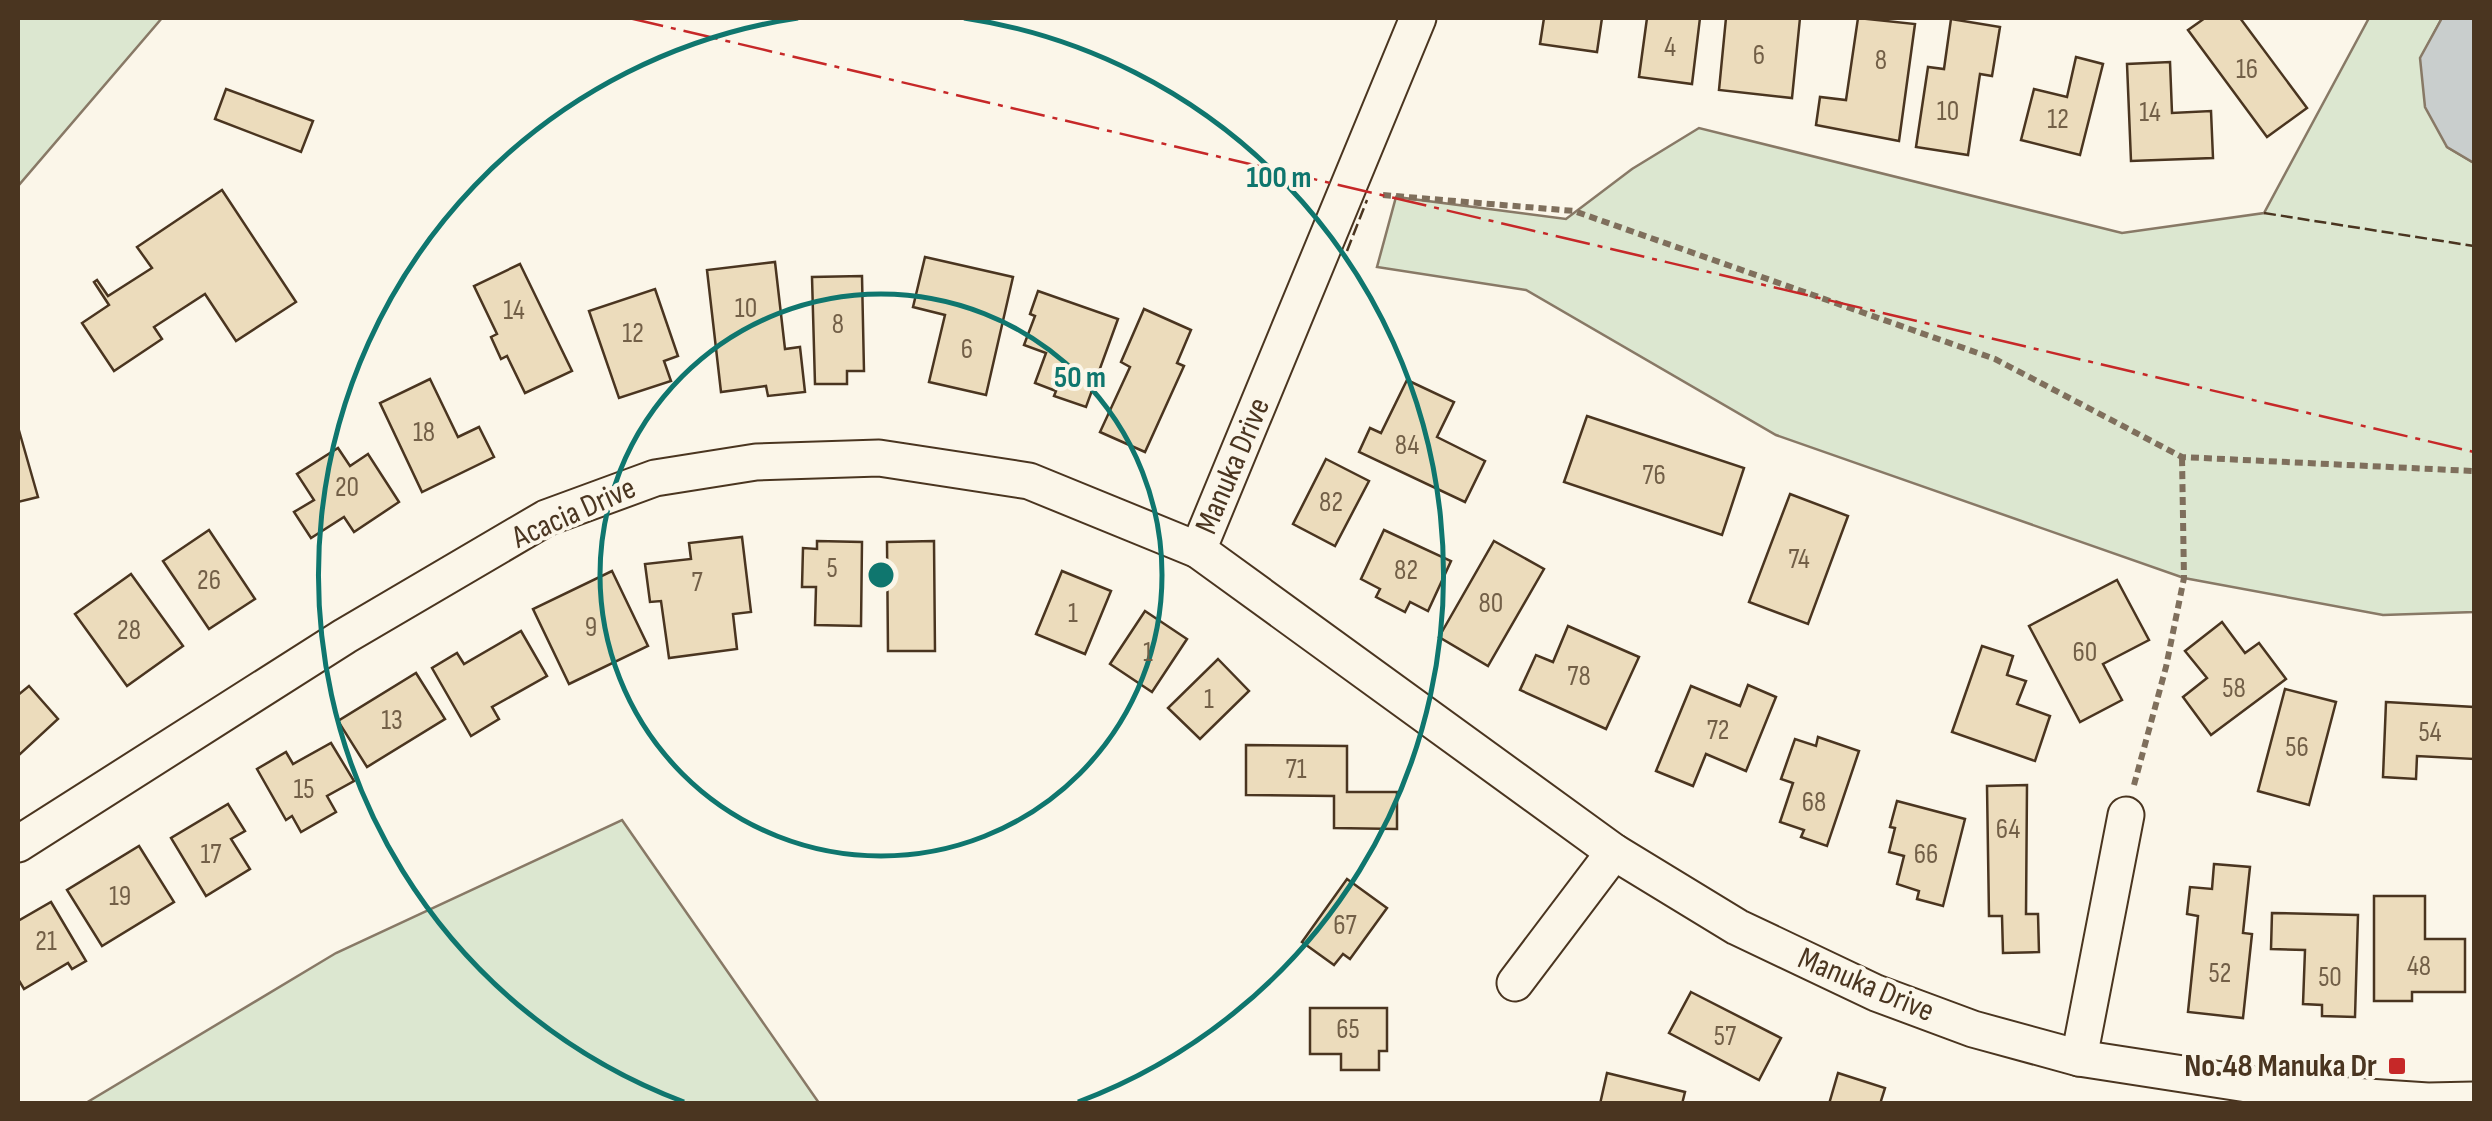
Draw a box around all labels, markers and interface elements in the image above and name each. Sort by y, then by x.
house number: 4 [1664,31,1676,64]
house number: 6 [1753,39,1765,72]
house number: 8 [1875,44,1887,77]
house number: 16 [2236,53,2258,86]
house number: 10 [1937,95,1959,128]
house number: 14 [2139,96,2161,129]
house number: 12 [2047,103,2069,136]
text: 100 m [1247,160,1311,196]
house number: 10 [735,292,757,325]
house number: 14 [503,294,525,327]
house number: 8 [832,308,844,341]
house number: 12 [622,317,644,350]
house number: 6 [961,333,973,366]
text: 50 m [1054,360,1106,396]
street label: Manuka Drive [1187,392,1279,540]
house number: 18 [413,416,435,449]
house number: 84 [1395,429,1420,462]
house number: 76 [1642,459,1666,492]
street label: Acacia Drive [505,469,642,558]
house number: 20 [335,471,359,504]
house number: 82 [1319,486,1343,519]
house number: 74 [1788,543,1810,576]
house number: 5 [826,552,838,585]
house number: 82 [1394,554,1418,587]
centre of rings [863,557,899,593]
house number: 26 [197,564,221,597]
house number: 7 [691,566,703,599]
house number: 80 [1479,587,1503,620]
house number: 1 [1068,597,1078,630]
house number: 9 [585,611,597,644]
house number: 28 [117,614,141,647]
house number: 1 [1143,636,1153,669]
house number: 60 [2073,636,2097,669]
house number: 78 [1567,660,1591,693]
house number: 58 [2222,672,2246,705]
house number: 1 [1204,683,1214,716]
house number: 13 [381,704,403,737]
house number: 72 [1707,714,1729,747]
house number: 54 [2418,716,2442,749]
house number: 56 [2285,731,2309,764]
house number: 71 [1285,753,1307,786]
house number: 15 [293,773,315,806]
house number: 68 [1802,786,1826,819]
house number: 64 [1996,813,2021,846]
house number: 17 [201,838,221,871]
house number: 66 [1914,838,1938,871]
house number: 19 [109,880,131,913]
house number: 67 [1333,909,1357,942]
house number: 21 [35,925,57,958]
street label: Manuka Drive [1792,939,1940,1031]
house number: 48 [2407,950,2431,983]
house number: 52 [2209,957,2231,990]
house number: 50 [2318,961,2342,994]
house number: 65 [1336,1013,1360,1046]
house number: 57 [1714,1020,1736,1053]
place label: No.48 Manuka Dr [2184,1047,2377,1086]
marker: No.48 Manuka Dr [2386,1055,2408,1077]

